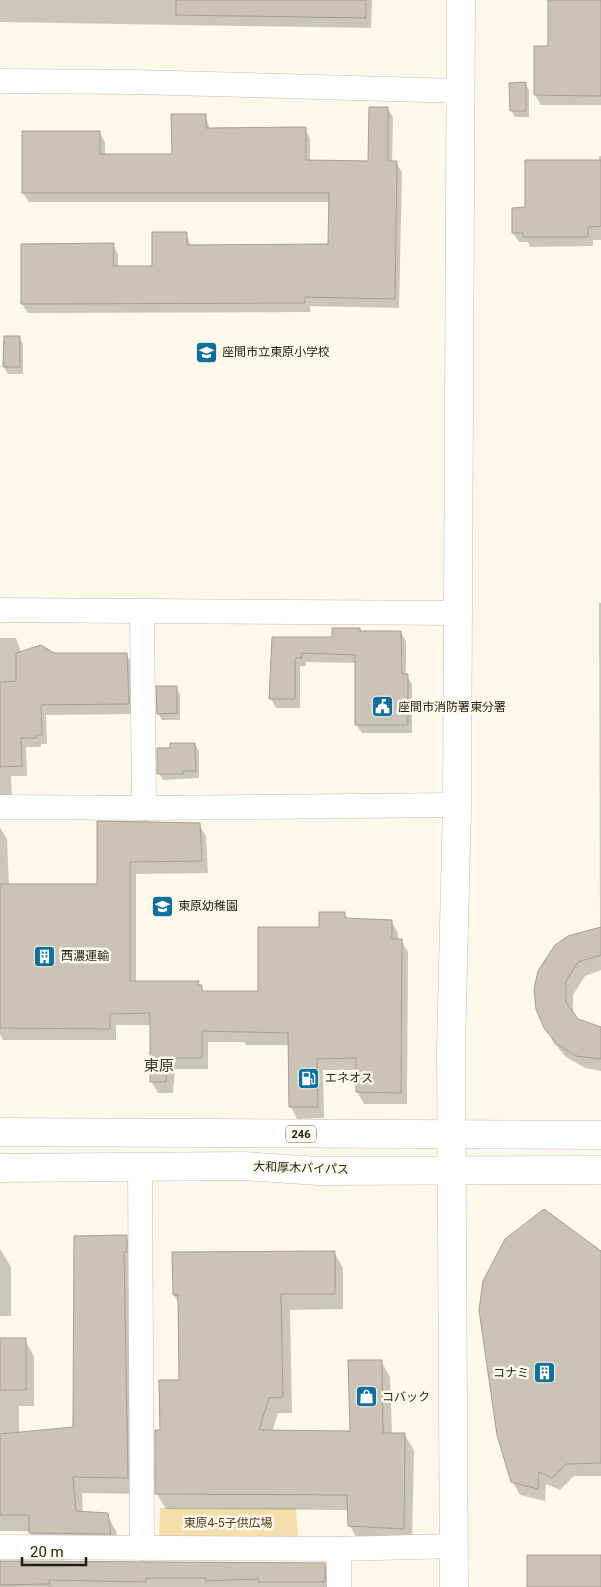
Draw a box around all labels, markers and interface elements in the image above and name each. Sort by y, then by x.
school or university icon: 座間市立東原小学校 [194,340,218,364]
place label: 座間市立東原小学校 [222,345,330,359]
public building icon: 座間市消防署東分署 [370,695,394,719]
place label: 座間市消防署東分署 [398,700,506,714]
school or university icon: 東原幼稚園 [150,894,174,918]
place label: 東原幼稚園 [178,899,238,913]
building icon: 西濃運輸 [33,944,57,968]
place label: 西濃運輸 [61,949,109,963]
district label: 東原 [144,1057,174,1075]
fuel station icon: エネオス [297,1066,321,1090]
place label: エネオス [325,1071,373,1085]
road number: 246 [286,1126,316,1142]
street label: 大和厚木バイパス [253,1159,349,1177]
building icon: コナミ [533,1361,557,1385]
place label: コナミ [493,1366,529,1380]
shop icon: コバック [354,1385,378,1409]
place label: コバック [382,1390,430,1404]
park label: 東原4-5子供広場 [184,1516,272,1530]
scale bar [22,1534,86,1566]
text: 20 m [30,1543,64,1561]

